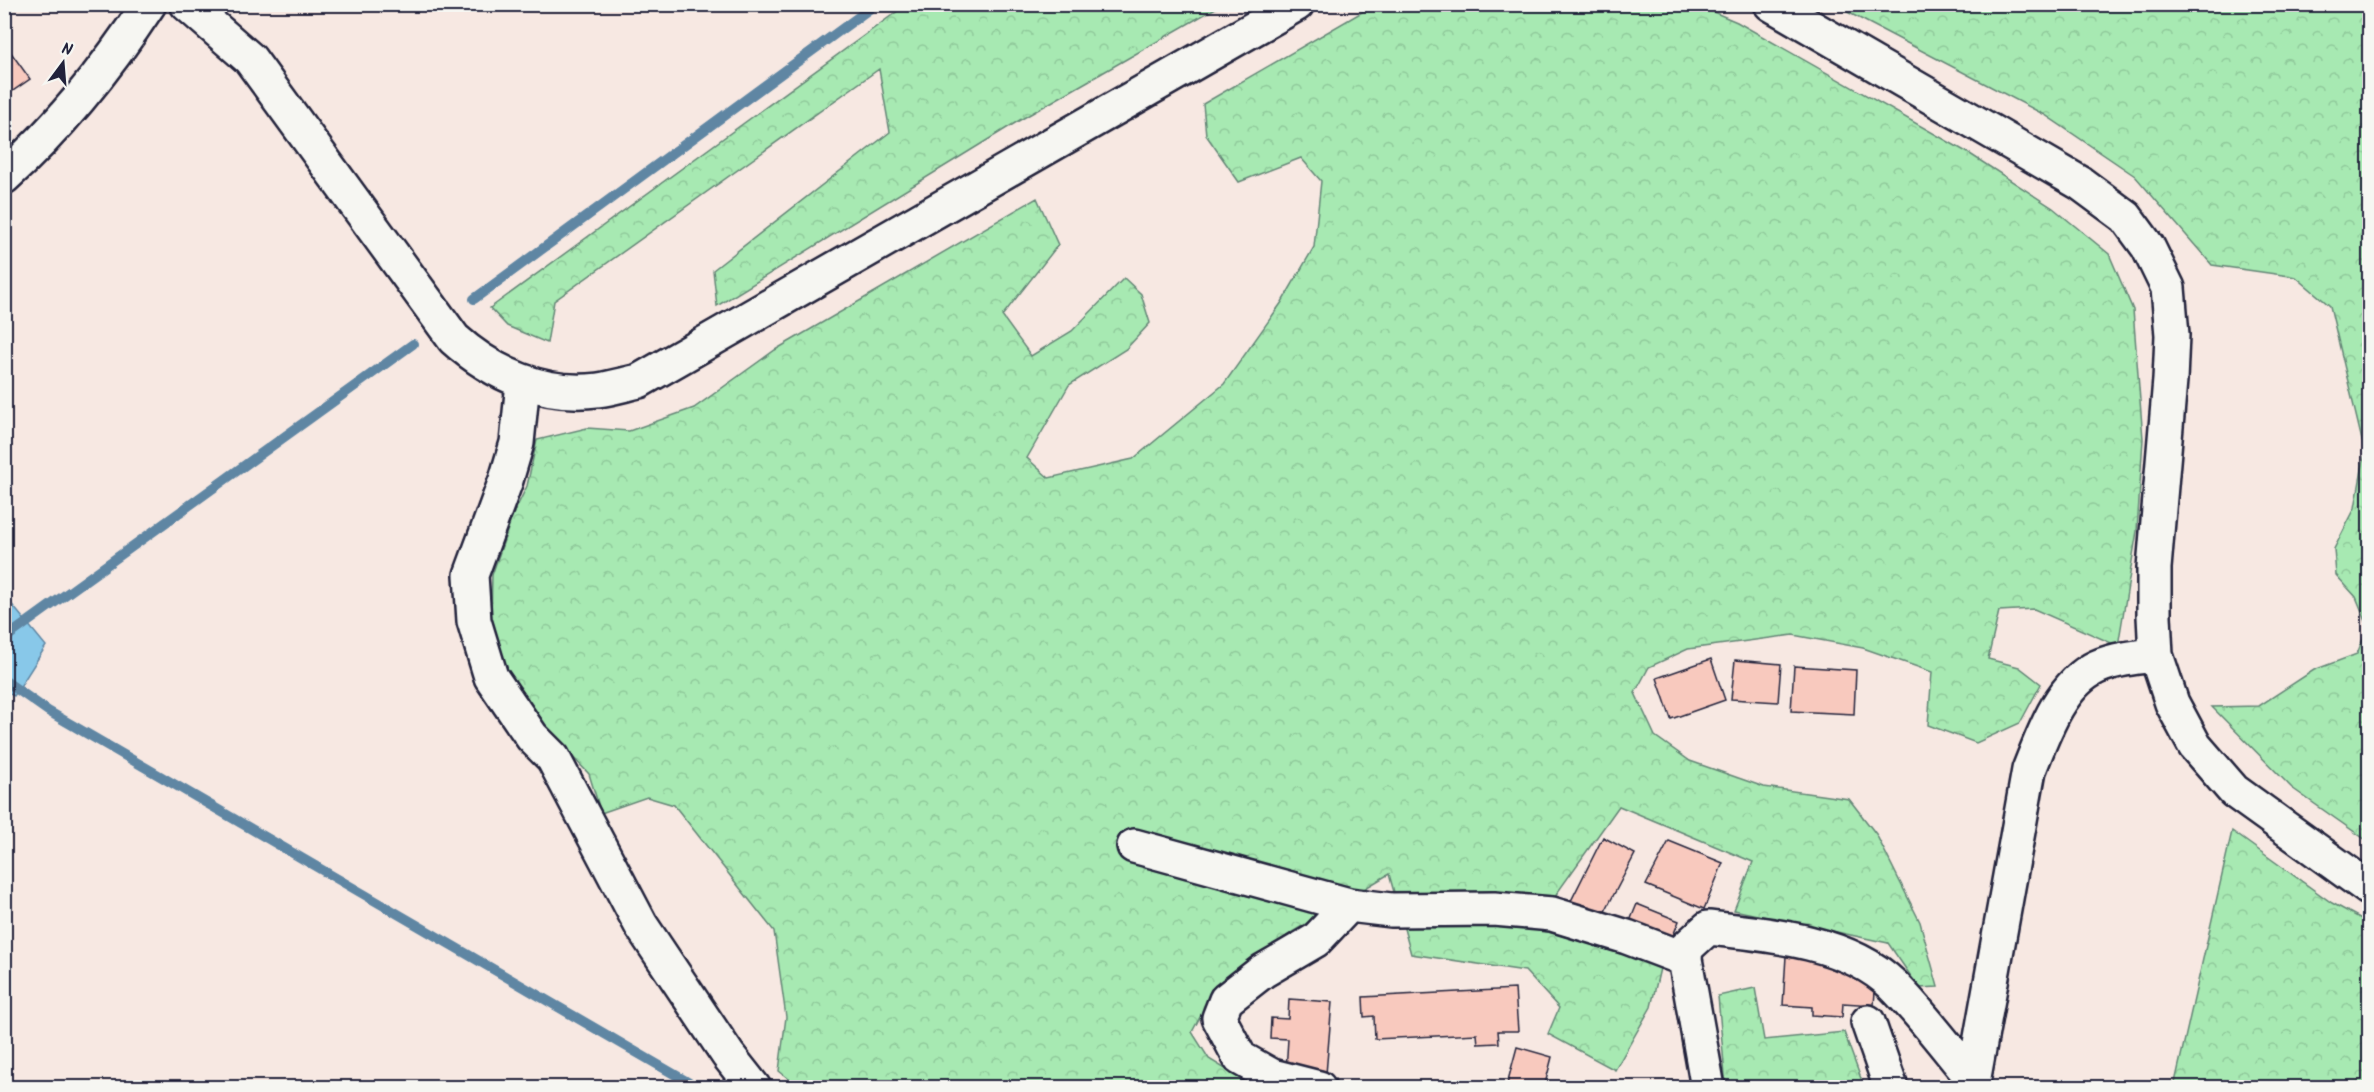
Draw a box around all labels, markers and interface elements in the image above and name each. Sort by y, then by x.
north arrow [33,33,93,93]
text: N [58,37,75,63]

